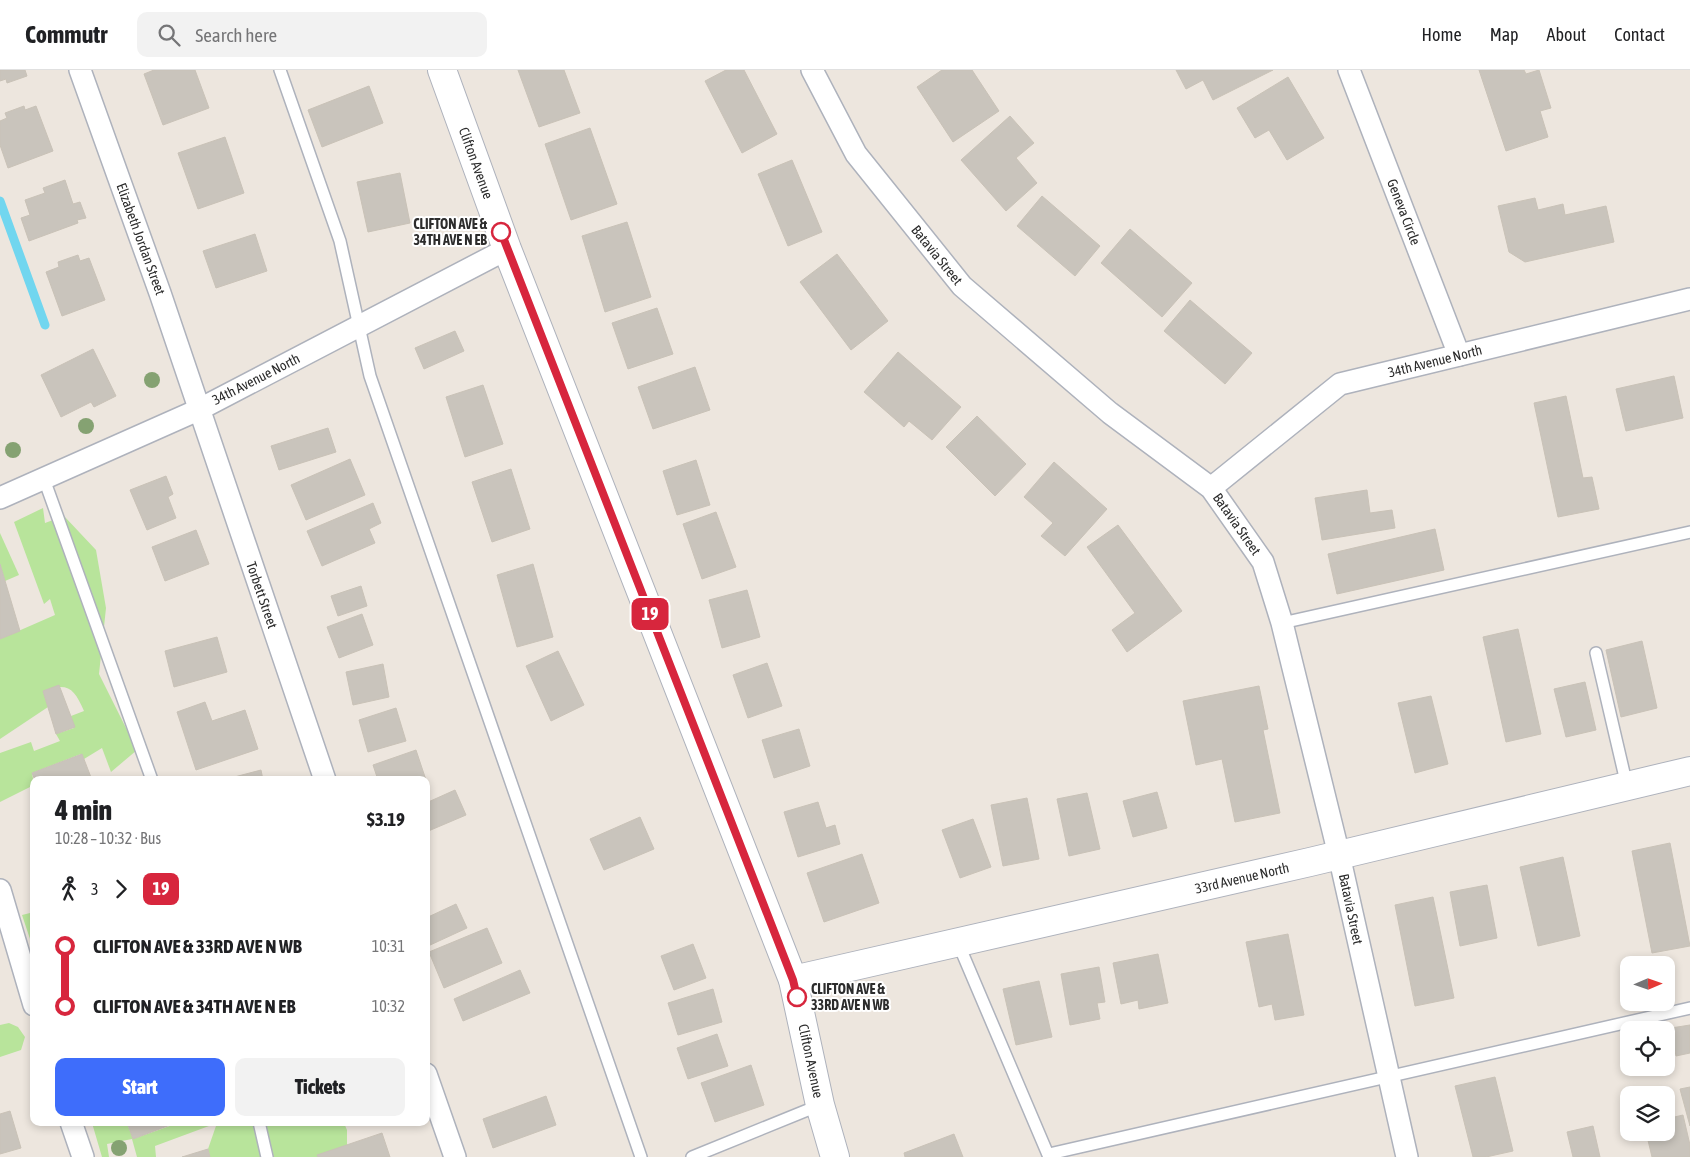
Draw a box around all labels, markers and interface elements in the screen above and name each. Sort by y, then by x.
search box [137,12,487,57]
text: Commutr [25,21,107,48]
icon: search [155,21,183,49]
text: Search here [195,24,277,46]
text: Home [1422,24,1462,45]
text: Map [1490,24,1519,45]
text: About [1547,24,1586,45]
text: Contact [1614,24,1665,45]
street label: Clifton Avenue [456,125,496,201]
street label: Geneva Circle [1384,177,1424,247]
street label: Elizabeth Jordan Street [113,181,169,297]
place label: CLIFTON AVE & 34TH AVE N EB [413,216,488,248]
marker: CLIFTON AVE & 34TH AVE N EB [491,222,511,242]
street label: Batavia Street [908,222,966,288]
street label: 34th Avenue North [1386,342,1484,380]
street label: 34th Avenue North [209,350,303,408]
street label: Batavia Street [1210,490,1264,558]
street label: Torbett Street [243,559,281,631]
line badge: 19 [628,598,672,630]
text: 19 [642,603,658,624]
text: 4 min [55,794,112,826]
text: $3.19 [367,808,405,830]
text: 10:28 – 10:32 · Bus [55,829,161,847]
street label: 33rd Avenue North [1193,859,1291,897]
street label: Batavia Street [1336,872,1366,946]
icon: walk [55,875,83,903]
icon: forward [107,875,135,903]
text: 19 [153,878,169,899]
text: 3 [91,880,99,898]
text: CLIFTON AVE & 33RD AVE N WB [93,935,302,957]
text: 10:31 [372,937,405,955]
north arrow [1620,956,1675,1011]
map controls [1620,956,1675,1141]
place label: CLIFTON AVE & 33RD AVE N WB [811,981,890,1013]
marker: CLIFTON AVE & 33RD AVE N WB [787,987,807,1007]
text: CLIFTON AVE & 34TH AVE N EB [93,995,295,1017]
text: 10:32 [372,997,405,1015]
button: locate [1620,1021,1675,1076]
street label: Clifton Avenue [795,1023,827,1099]
button: Start [55,1058,225,1116]
button: Tickets [235,1058,405,1116]
button: layers [1620,1086,1675,1141]

